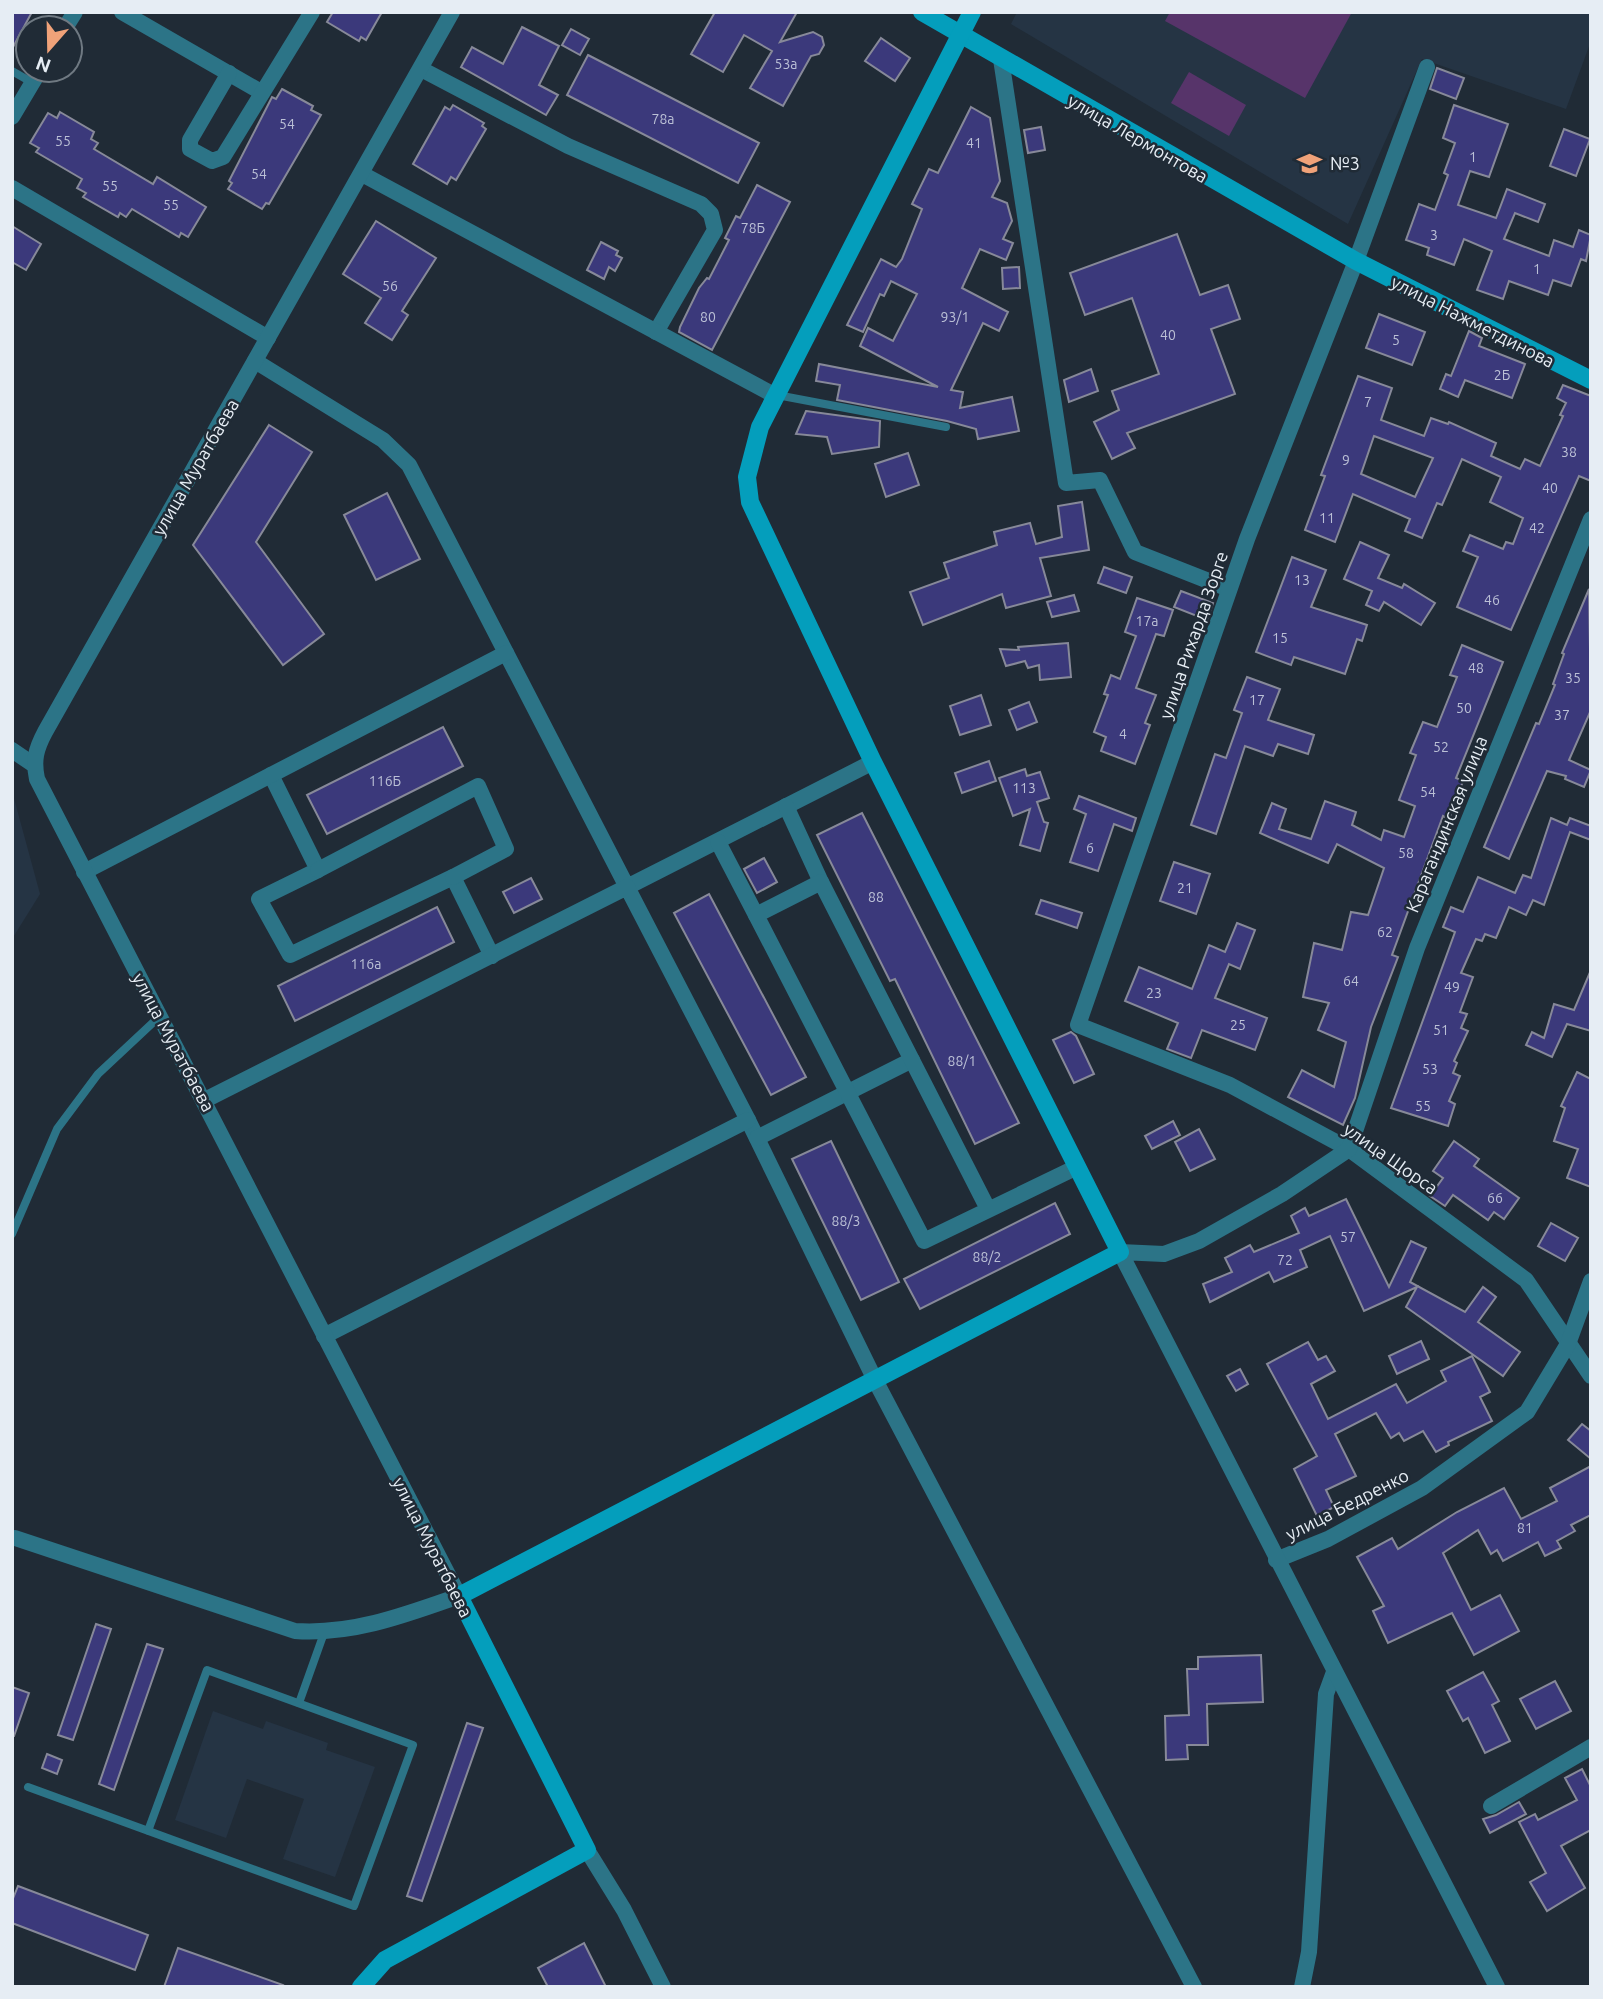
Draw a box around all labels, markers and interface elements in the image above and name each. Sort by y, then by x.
north arrow [14,14,84,84]
text: N [33,52,54,78]
house number: 53а [775,56,798,72]
street label: улица Лермонтова [1065,90,1211,186]
house number: 78а [652,111,675,127]
house number: 54 [279,116,295,132]
house number: 55 [55,133,71,149]
house number: 41 [966,135,982,151]
school or university icon: №3 [1296,149,1324,177]
house number: 1 [1469,149,1477,165]
place label: №3 [1330,153,1360,173]
house number: 54 [251,166,267,182]
house number: 55 [102,178,118,194]
house number: 55 [163,197,179,213]
house number: 78Б [741,220,765,236]
house number: 3 [1430,227,1438,243]
house number: 1 [1533,261,1541,277]
street label: улица Нажметдинова [1388,271,1558,371]
house number: 56 [382,278,398,294]
house number: 80 [700,309,716,325]
house number: 93/1 [941,309,969,325]
house number: 40 [1160,327,1176,343]
house number: 5 [1392,332,1400,348]
house number: 2Б [1494,367,1510,383]
house number: 7 [1364,394,1372,410]
street label: улица Муратбаева [148,395,242,539]
house number: 38 [1561,444,1577,460]
house number: 9 [1342,452,1350,468]
house number: 40 [1542,480,1558,496]
house number: 11 [1319,510,1335,526]
house number: 42 [1529,520,1545,536]
street label: улица Рихарда Зорге [1155,549,1231,721]
house number: 13 [1294,572,1310,588]
house number: 46 [1484,592,1500,608]
house number: 17а [1136,613,1159,629]
house number: 15 [1272,630,1288,646]
house number: 48 [1468,660,1484,676]
house number: 35 [1565,670,1581,686]
house number: 17 [1249,692,1265,708]
house number: 50 [1456,700,1472,716]
house number: 37 [1554,707,1570,723]
house number: 4 [1119,726,1127,742]
street label: Карагандинская улица [1401,733,1491,915]
house number: 52 [1433,739,1449,755]
house number: 116Б [369,773,401,789]
house number: 113 [1012,780,1036,796]
house number: 54 [1420,784,1436,800]
house number: 6 [1086,840,1094,856]
house number: 58 [1398,845,1414,861]
house number: 21 [1177,880,1193,896]
house number: 88 [868,889,884,905]
house number: 62 [1377,924,1393,940]
house number: 116а [351,956,381,972]
street label: улица Муратбаева [129,969,219,1115]
house number: 64 [1343,973,1359,989]
house number: 49 [1444,979,1460,995]
house number: 23 [1146,985,1162,1001]
house number: 25 [1230,1017,1246,1033]
house number: 51 [1433,1022,1449,1038]
house number: 88/1 [948,1053,976,1069]
house number: 53 [1422,1061,1438,1077]
house number: 55 [1415,1098,1431,1114]
street label: улица Щорса [1340,1118,1442,1198]
house number: 66 [1487,1190,1503,1206]
house number: 88/3 [832,1213,860,1229]
house number: 57 [1340,1229,1356,1245]
house number: 88/2 [973,1249,1001,1265]
house number: 72 [1277,1252,1293,1268]
street label: улица Бедренко [1282,1464,1412,1544]
street label: улица Муратбаева [389,1474,477,1620]
house number: 81 [1517,1520,1533,1536]

